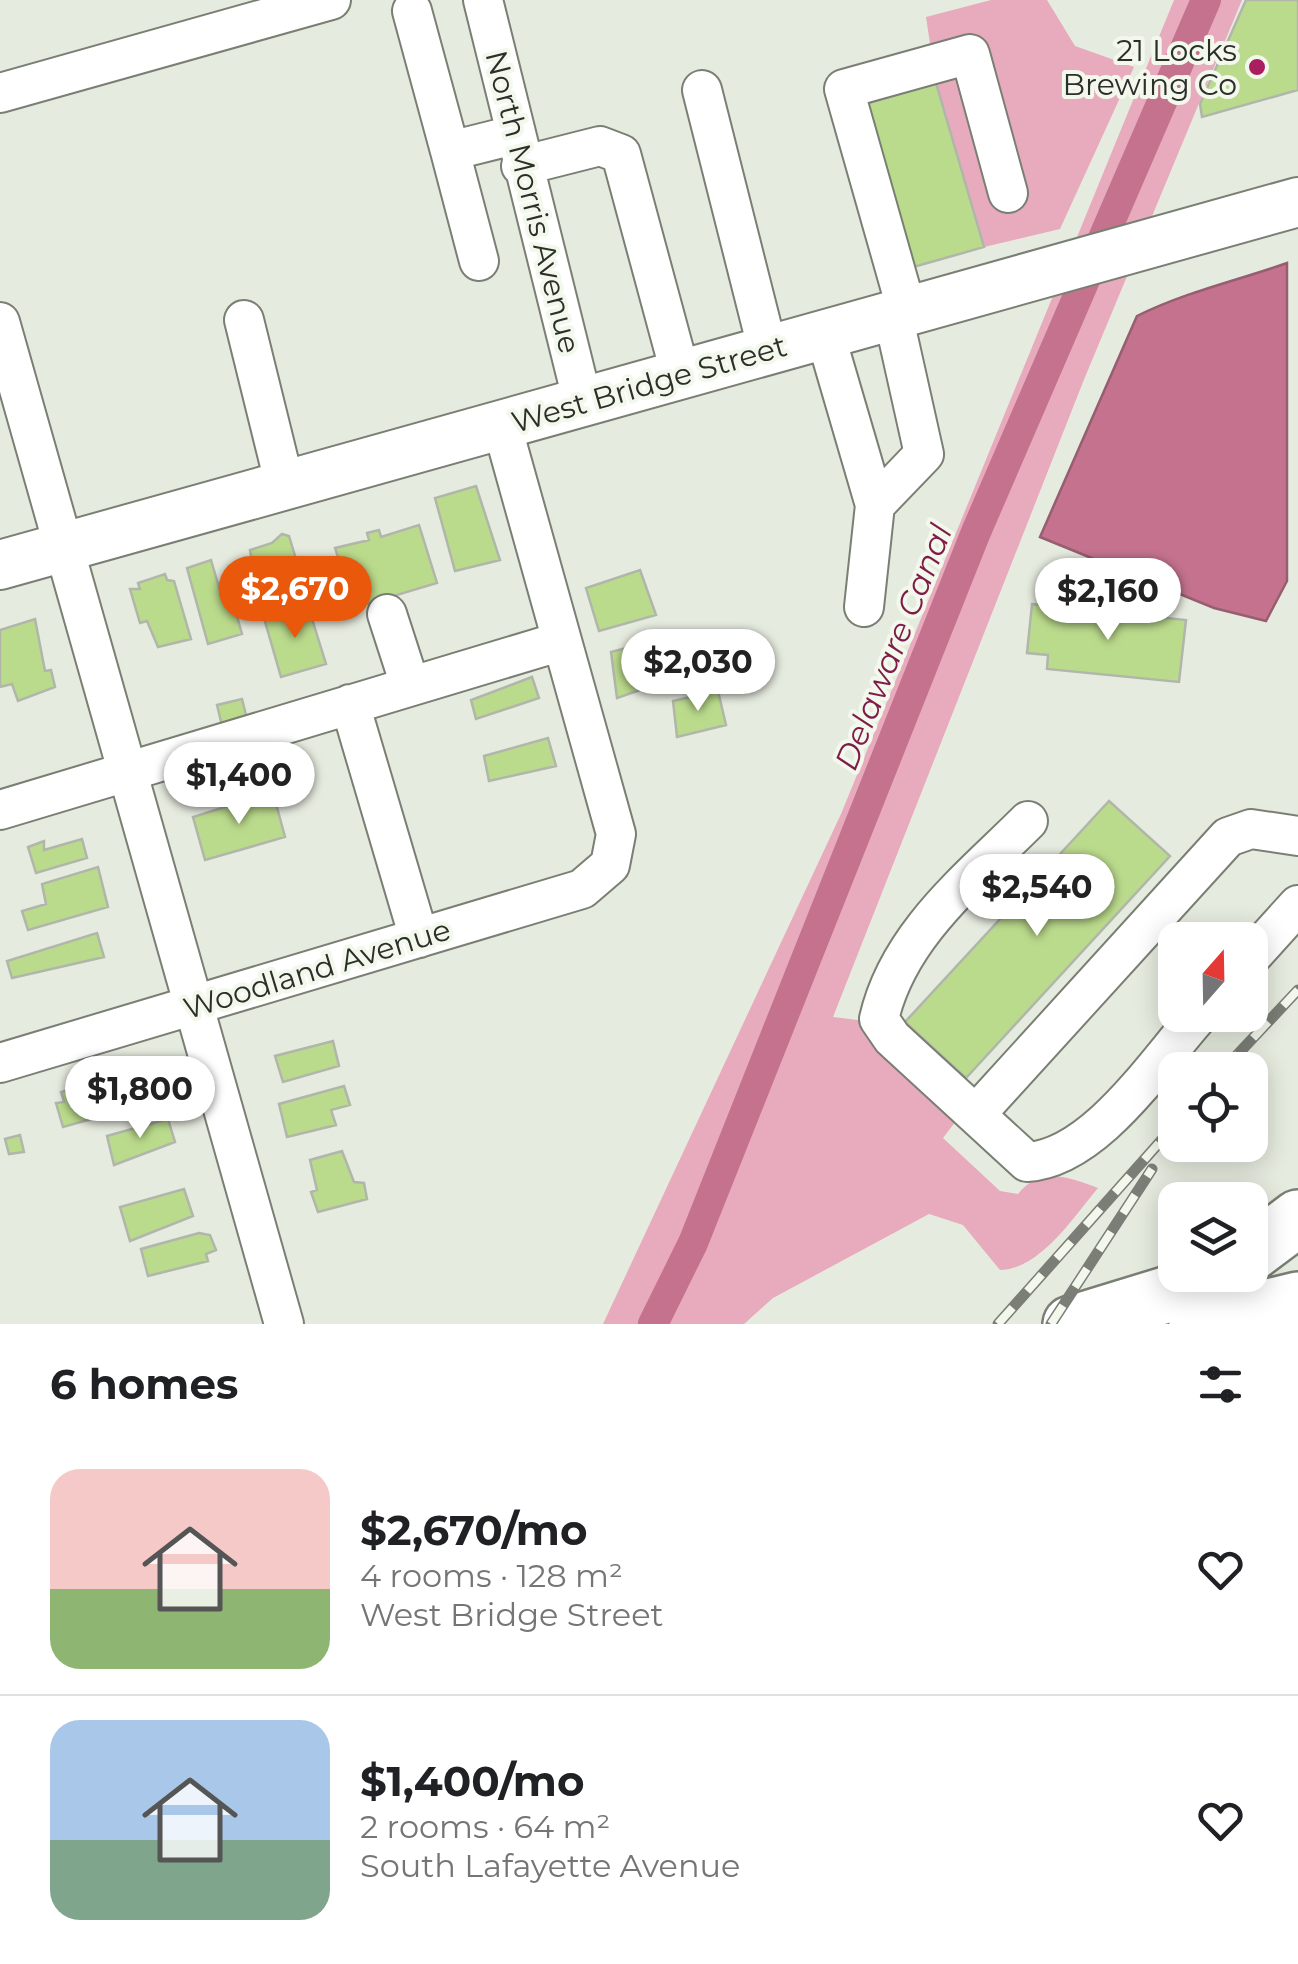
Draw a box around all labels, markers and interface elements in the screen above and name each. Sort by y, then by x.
place label: 21 Locks Brewing Co [1062,32,1237,103]
street label: North Morris Avenue [477,47,589,357]
marker: 21 Locks Brewing Co [1246,56,1268,78]
street label: West Bridge Street [507,327,791,441]
water label: Delaware Canal [826,518,960,776]
pin: $2,670 [214,556,376,641]
pin: $2,160 [1027,558,1189,643]
text: $2,670 [241,569,349,608]
text: $2,160 [1057,571,1159,610]
pin: $2,030 [617,629,779,714]
text: $2,030 [643,642,753,681]
pin: $1,400 [158,742,320,827]
text: $1,400 [186,755,292,794]
pin: $2,540 [956,854,1118,939]
text: $2,540 [982,867,1092,906]
street label: Woodland Avenue [179,911,455,1027]
north arrow [1158,922,1268,1032]
map controls [1158,922,1268,1292]
button: locate [1158,1052,1268,1162]
pin: $1,800 [59,1056,221,1141]
text: $1,800 [87,1069,193,1108]
button: layers [1158,1182,1268,1292]
icon: filters [1193,1357,1248,1412]
text: 6 homes [50,1358,238,1410]
text: $2,670/mo [360,1504,587,1556]
icon: home [130,1509,250,1629]
icon: heart [1193,1542,1248,1597]
text: 4 rooms · 128 m² [360,1556,623,1595]
text: West Bridge Street [360,1595,664,1634]
text: $1,400/mo [360,1755,585,1807]
icon: home [130,1760,250,1880]
icon: heart [1193,1793,1248,1848]
text: 2 rooms · 64 m² [360,1807,610,1846]
text: South Lafayette Avenue [360,1846,740,1885]

